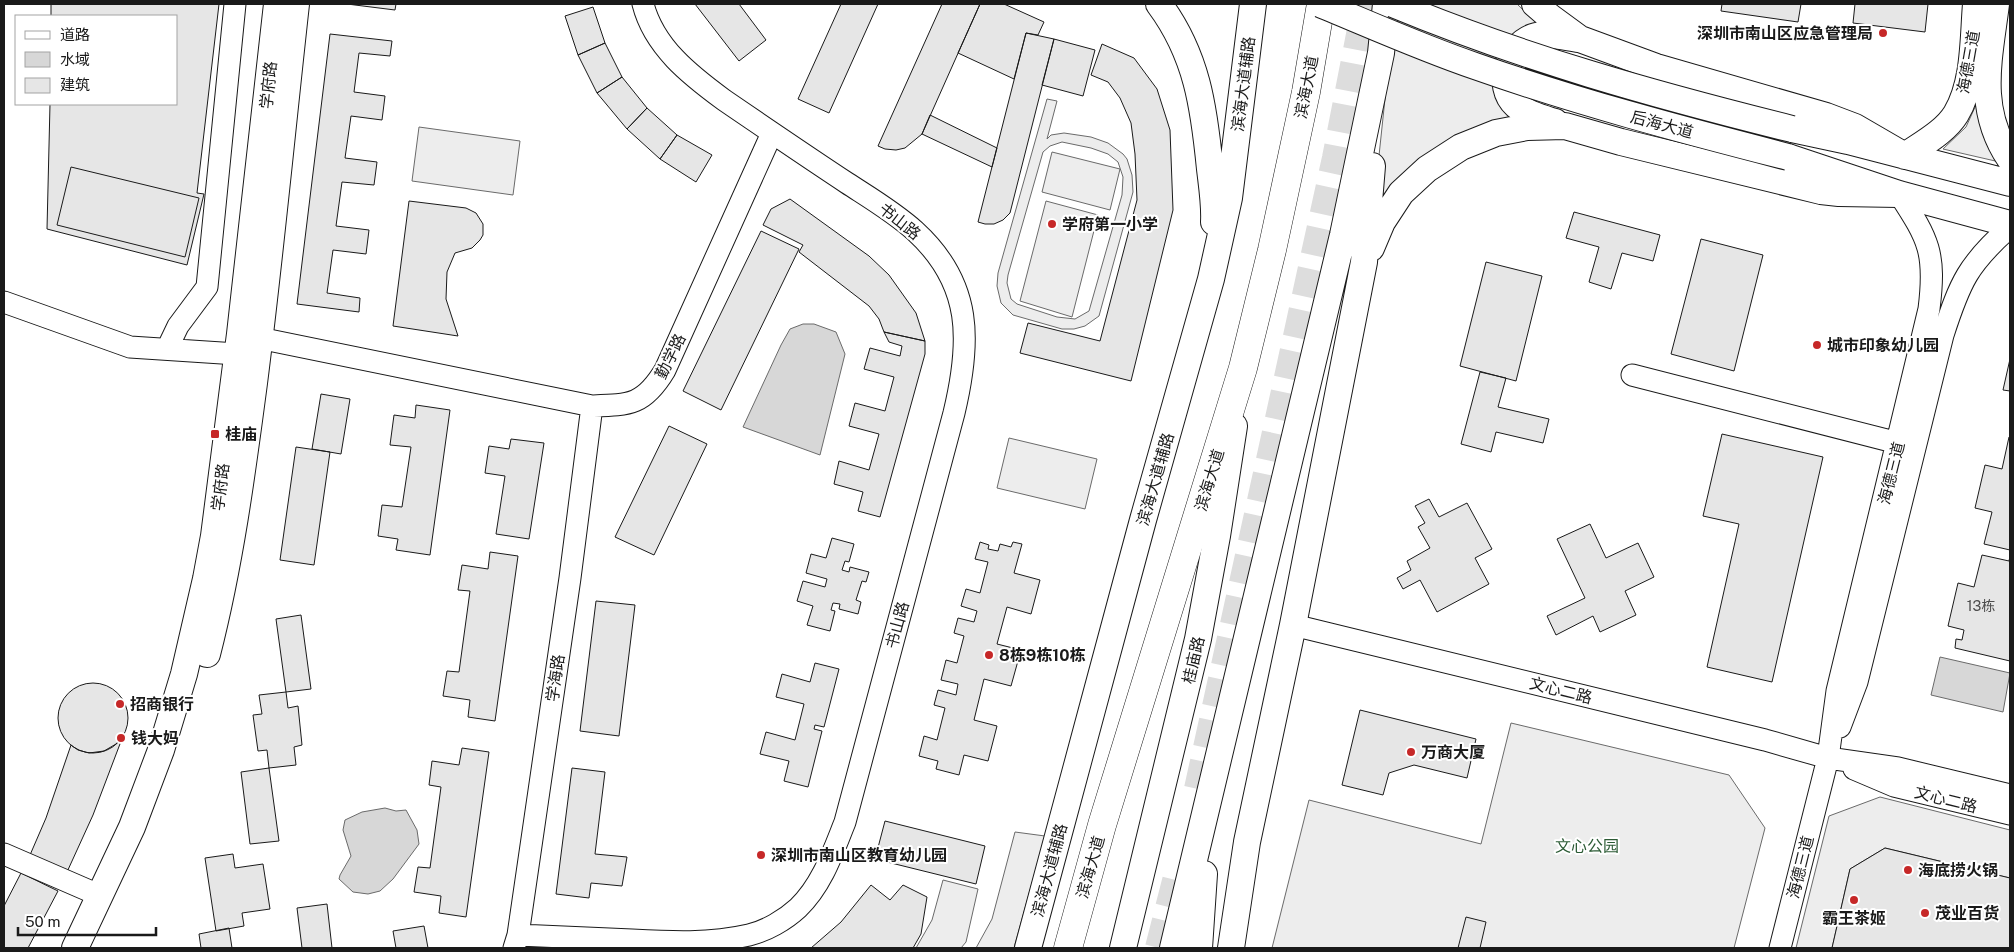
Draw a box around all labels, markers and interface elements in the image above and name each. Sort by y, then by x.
legend [15,15,178,105]
place label: 深圳市南山区应急管理局 [1697,24,1873,43]
text: 道路 [60,26,90,43]
marker: 深圳市南山区应急管理局 [1877,27,1889,39]
street label: 海德三道 [1954,29,1983,95]
street label: 滨海大道辅路 [1228,35,1259,133]
text: 水域 [60,51,90,68]
street label: 滨海大道 [1291,54,1322,120]
street label: 学府路 [257,60,280,110]
text: 建筑 [60,76,90,93]
street label: 后海大道 [1628,107,1695,142]
street label: 书山路 [875,199,924,244]
place label: 学府第一小学 [1062,215,1158,234]
marker: 学府第一小学 [1046,218,1058,230]
street label: 勤学路 [651,330,690,382]
place label: 城市印象幼儿园 [1827,336,1939,355]
marker: 城市印象幼儿园 [1811,339,1823,351]
place label: 桂庙 [225,425,257,444]
marker: 桂庙 [209,428,221,440]
street label: 滨海大道辅路 [1133,430,1178,528]
street label: 海德三道 [1875,440,1908,506]
street label: 滨海大道 [1191,447,1228,514]
street label: 学府路 [208,462,233,512]
house number: 13栋 [1967,598,1995,614]
street label: 书山路 [882,599,913,651]
street label: 桂庙路 [1179,635,1208,686]
place label: 8栋9栋10栋 [999,646,1085,665]
marker: 8栋9栋10栋 [983,649,995,661]
street label: 学海路 [543,653,568,703]
street label: 文心二路 [1528,674,1594,707]
place label: 招商银行 [130,695,194,714]
marker: 招商银行 [114,698,126,710]
place label: 钱大妈 [131,729,179,748]
marker: 钱大妈 [115,732,127,744]
place label: 万商大厦 [1421,743,1485,762]
marker: 万商大厦 [1405,746,1417,758]
street label: 文心二路 [1913,783,1979,816]
street label: 滨海大道辅路 [1028,821,1071,919]
street label: 滨海大道 [1073,834,1108,901]
street label: 海德三道 [1784,834,1817,900]
park label: 文心公园 [1555,837,1619,856]
place label: 深圳市南山区教育幼儿园 [771,846,947,865]
marker: 深圳市南山区教育幼儿园 [755,849,767,861]
place label: 海底捞火锅 [1918,861,1998,880]
marker: 海底捞火锅 [1902,864,1914,876]
marker: 霸王茶姬 [1848,894,1860,906]
scale bar [18,904,155,936]
place label: 茂业百货 [1935,904,1999,923]
marker: 茂业百货 [1919,907,1931,919]
place label: 霸王茶姬 [1822,909,1886,928]
text: 50 m [25,913,60,930]

